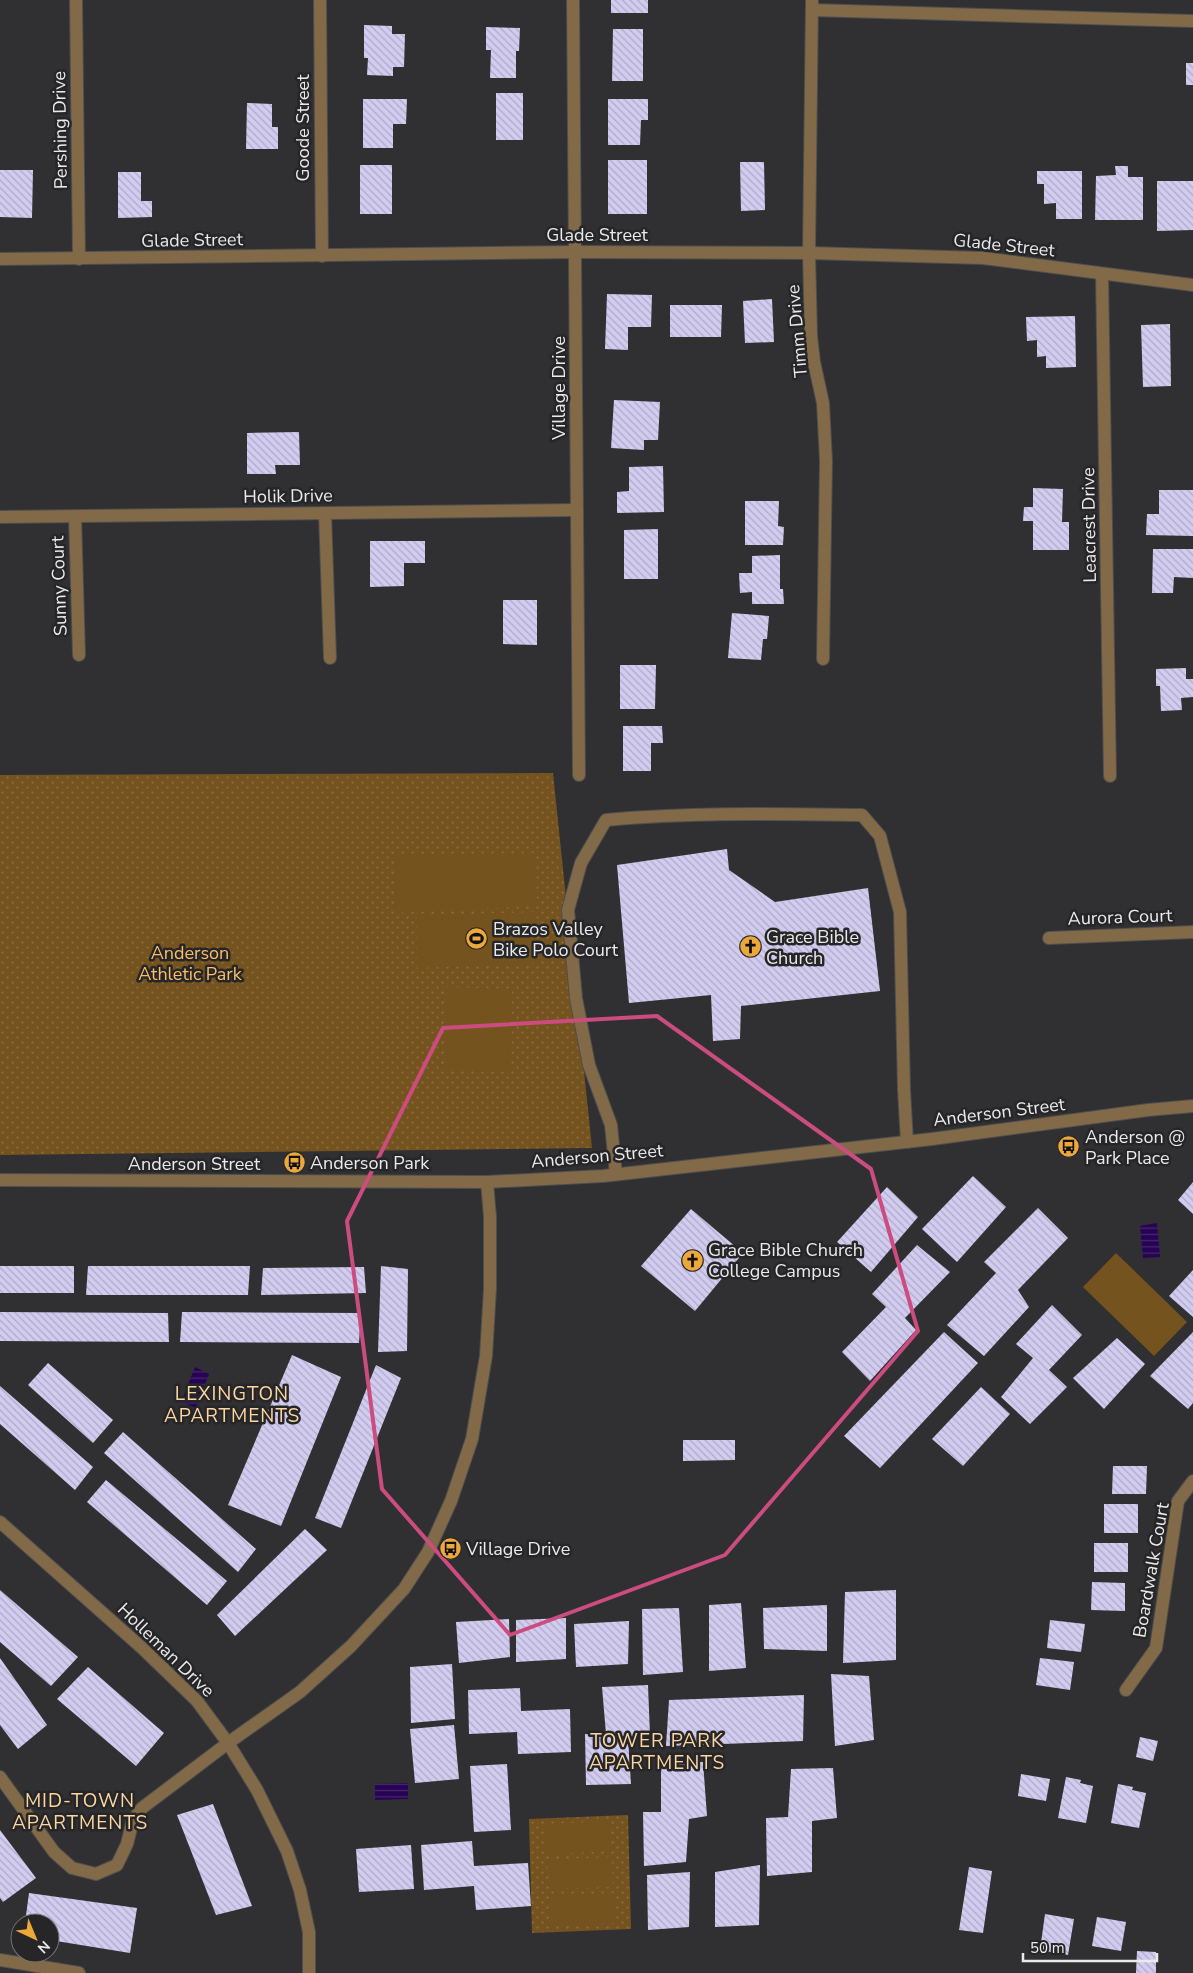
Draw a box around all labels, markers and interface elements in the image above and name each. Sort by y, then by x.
street label: Pershing Drive [47,71,73,189]
street label: Goode Street [291,74,315,181]
street label: Glade Street [546,223,649,247]
street label: Glade Street [141,227,244,253]
street label: Glade Street [952,228,1057,262]
street label: Timm Drive [781,284,813,378]
street label: Village Drive [547,336,571,441]
street label: Leacrest Drive [1076,467,1102,583]
street label: Holik Drive [243,483,333,509]
street label: Sunny Court [45,535,73,636]
street label: Aurora Court [1067,903,1174,931]
place label: Brazos Valley Bike Polo Court [493,917,619,962]
place label: Grace Bible Church [766,925,859,970]
sports icon: Brazos Valley Bike Polo Court [465,927,489,951]
church icon: Grace Bible Church [738,935,762,959]
park label: Anderson Athletic Park [138,941,243,986]
street label: Anderson Street [932,1092,1067,1132]
place label: Anderson @ Park Place [1085,1125,1185,1170]
bus stop icon: Anderson @ Park Place [1057,1135,1081,1159]
street label: Anderson Street [530,1138,665,1174]
bus stop icon: Anderson Park [282,1151,306,1175]
place label: Anderson Park [310,1151,430,1175]
street label: Anderson Street [128,1152,261,1176]
place label: Grace Bible Church College Campus [708,1238,863,1283]
church icon: Grace Bible Church College Campus [680,1248,704,1272]
district label: LEXINGTON APARTMENTS [164,1381,300,1429]
street label: Boardwalk Court [1127,1500,1175,1639]
bus stop icon: Village Drive [438,1537,462,1561]
place label: Village Drive [465,1537,570,1561]
street label: Holleman Drive [112,1597,220,1703]
district label: TOWER PARK APARTMENTS [589,1728,725,1776]
district label: MID-TOWN APARTMENTS [12,1788,148,1836]
north arrow [10,1913,60,1963]
scale bar [1023,1930,1157,1962]
text: N [33,1937,54,1957]
text: 50 m [1030,1938,1065,1958]

